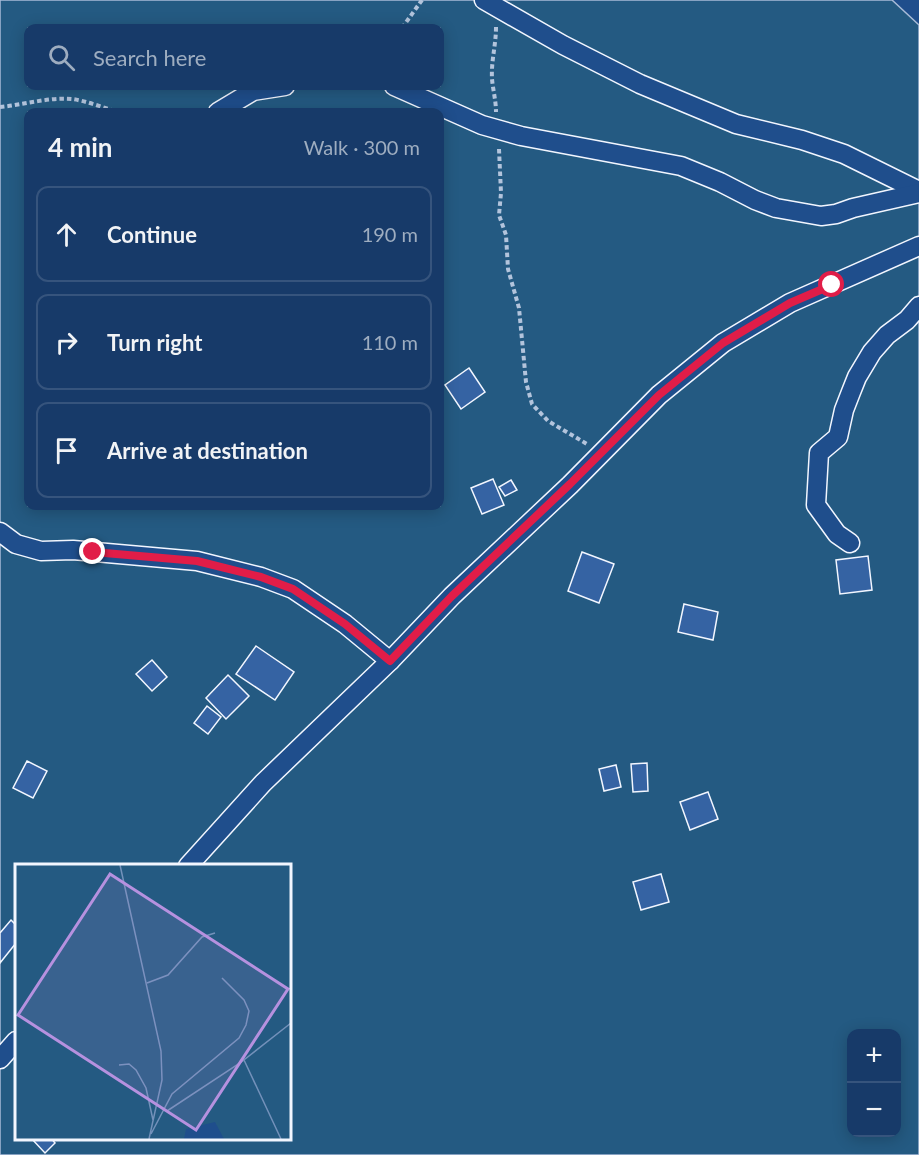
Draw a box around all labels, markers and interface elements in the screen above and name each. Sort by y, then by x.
search box [24,24,444,90]
icon: search [45,41,78,74]
text: Search here [93,44,206,71]
text: 4 min [48,131,112,163]
text: Walk · 300 m [304,135,420,159]
icon: ahead [50,218,83,251]
text: Continue [107,221,197,248]
text: 190 m [362,222,418,246]
route start [818,271,844,297]
icon: right [50,326,83,359]
text: Turn right [107,329,202,356]
text: 110 m [362,330,418,354]
icon: arrive [50,434,83,467]
text: Arrive at destination [107,437,308,464]
route end [79,538,105,564]
inset map [15,864,291,1140]
map controls [847,1029,901,1137]
button: + [847,1029,901,1083]
button: − [847,1083,901,1137]

